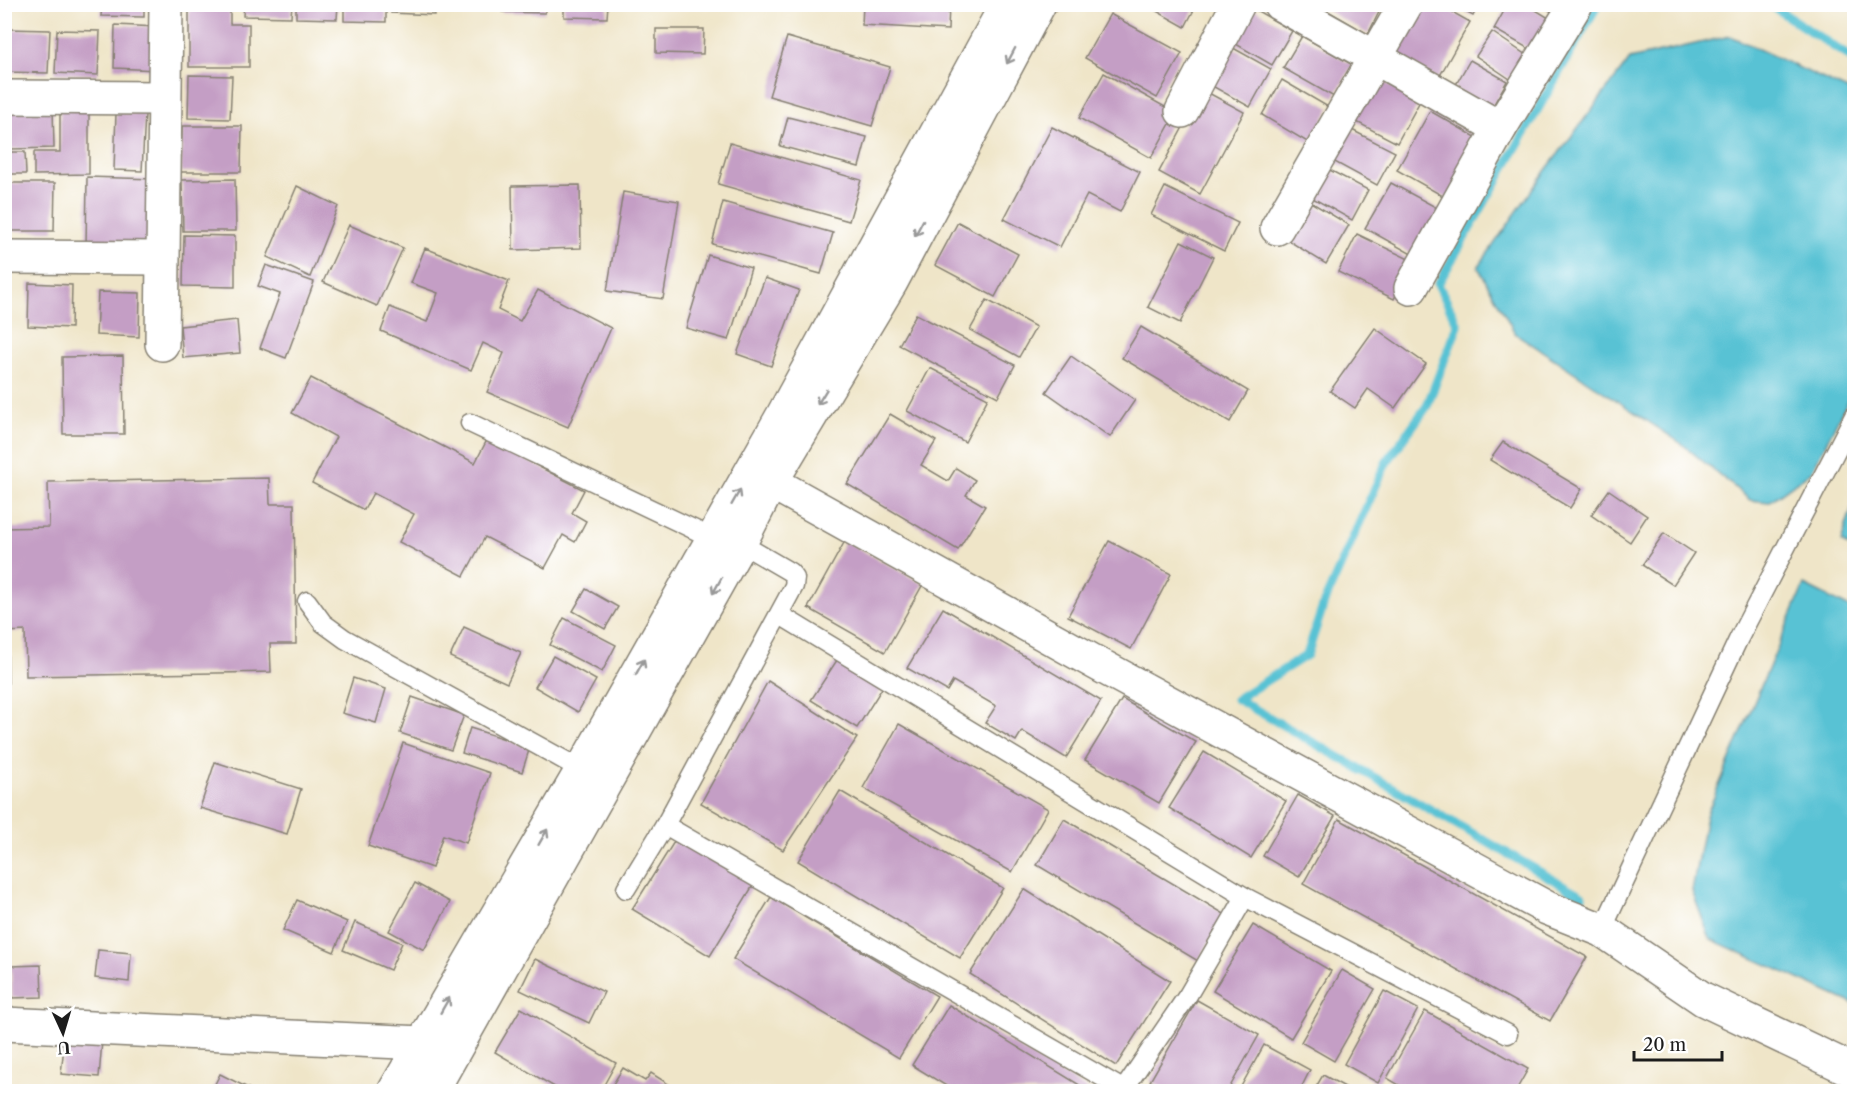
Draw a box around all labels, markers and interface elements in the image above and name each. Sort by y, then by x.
one-way arrow [1005,47,1017,64]
one-way arrow [913,219,925,237]
one-way arrow [816,388,828,405]
one-way arrow [730,489,742,506]
one-way arrow [711,576,722,594]
one-way arrow [634,659,646,676]
one-way arrow [537,829,549,846]
one-way arrow [439,997,451,1014]
north arrow [33,1003,93,1063]
scale bar [1634,1024,1722,1062]
text: 20 m [1643,1034,1687,1056]
text: U [57,1038,71,1058]

